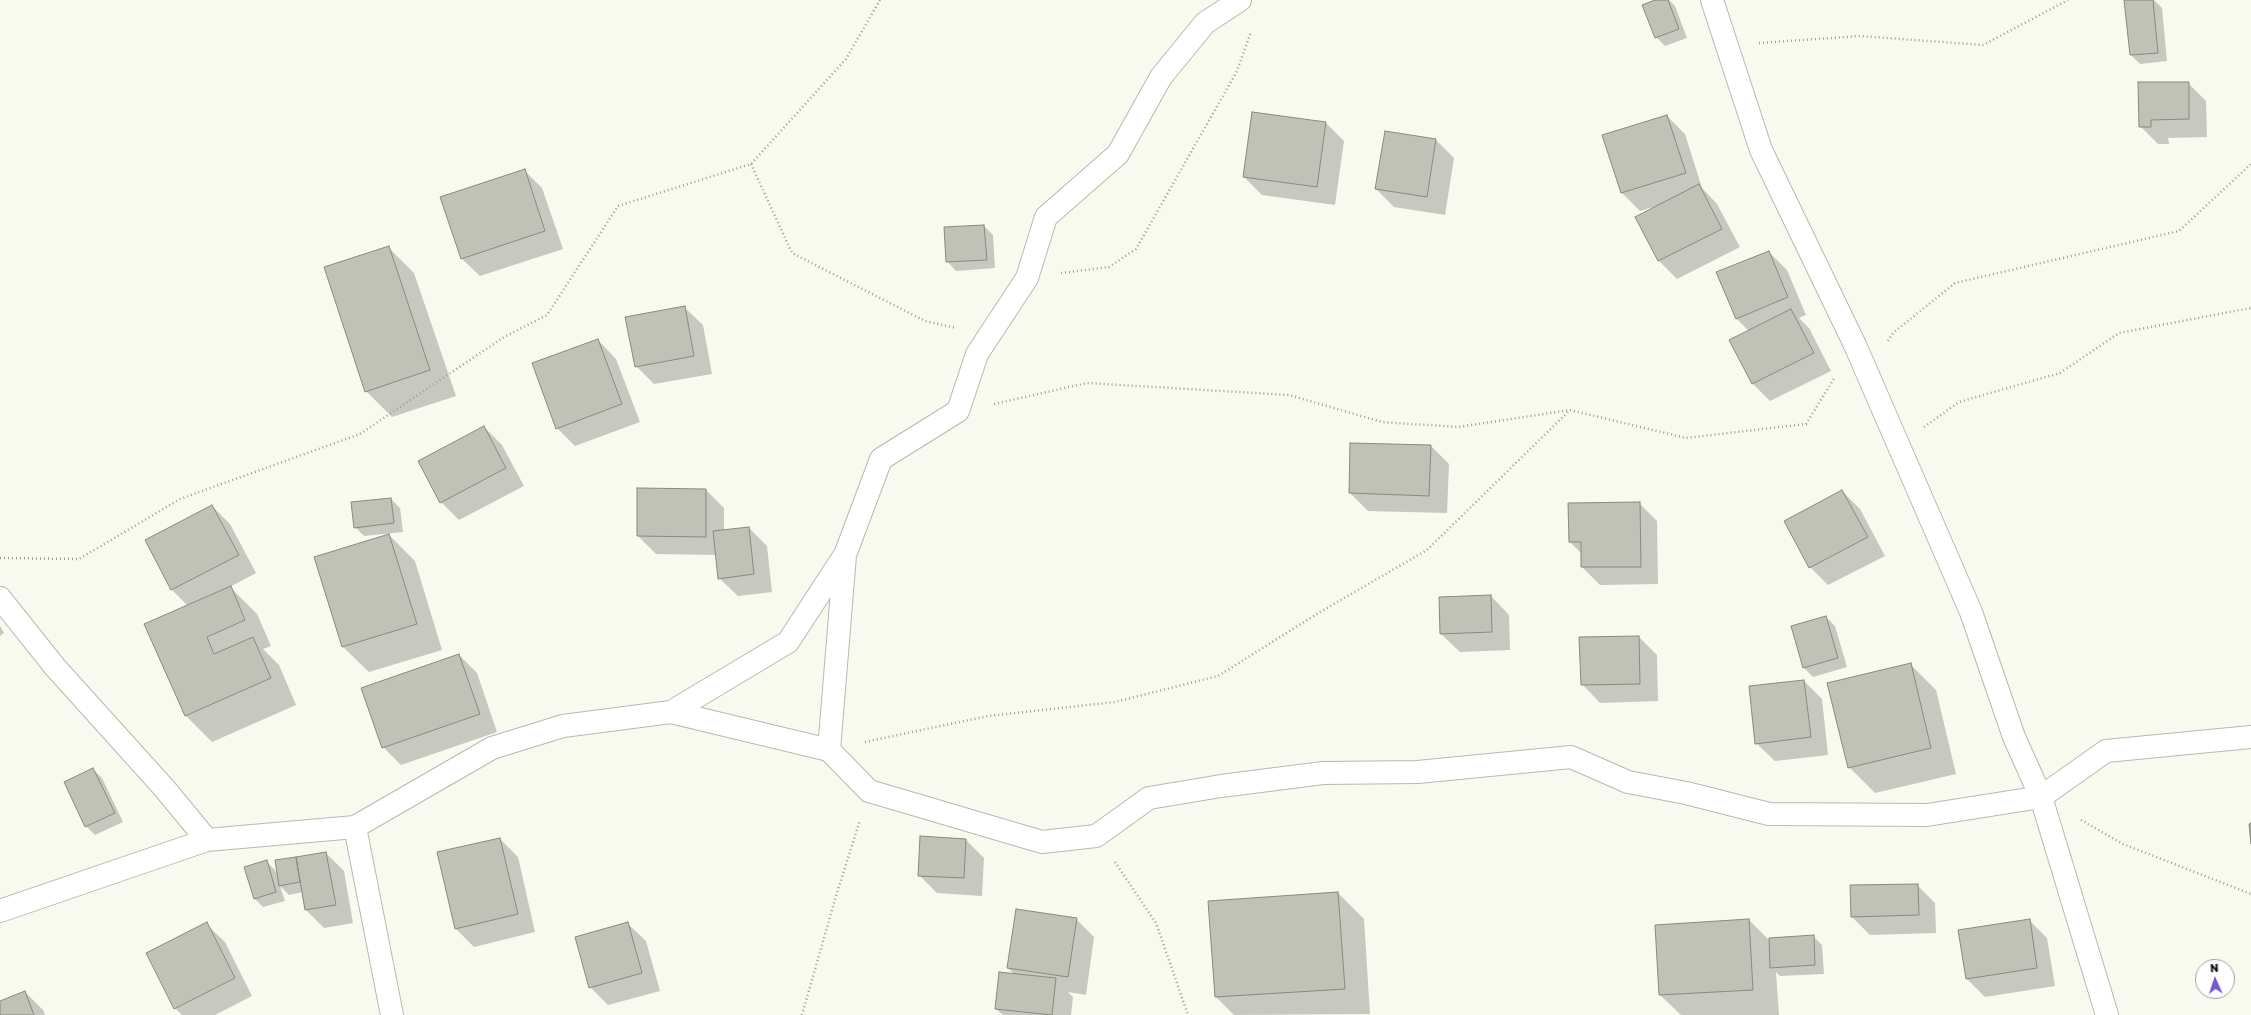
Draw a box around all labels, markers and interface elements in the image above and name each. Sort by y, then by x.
north arrow [2195,959,2235,999]
text: N [2210,961,2219,974]

